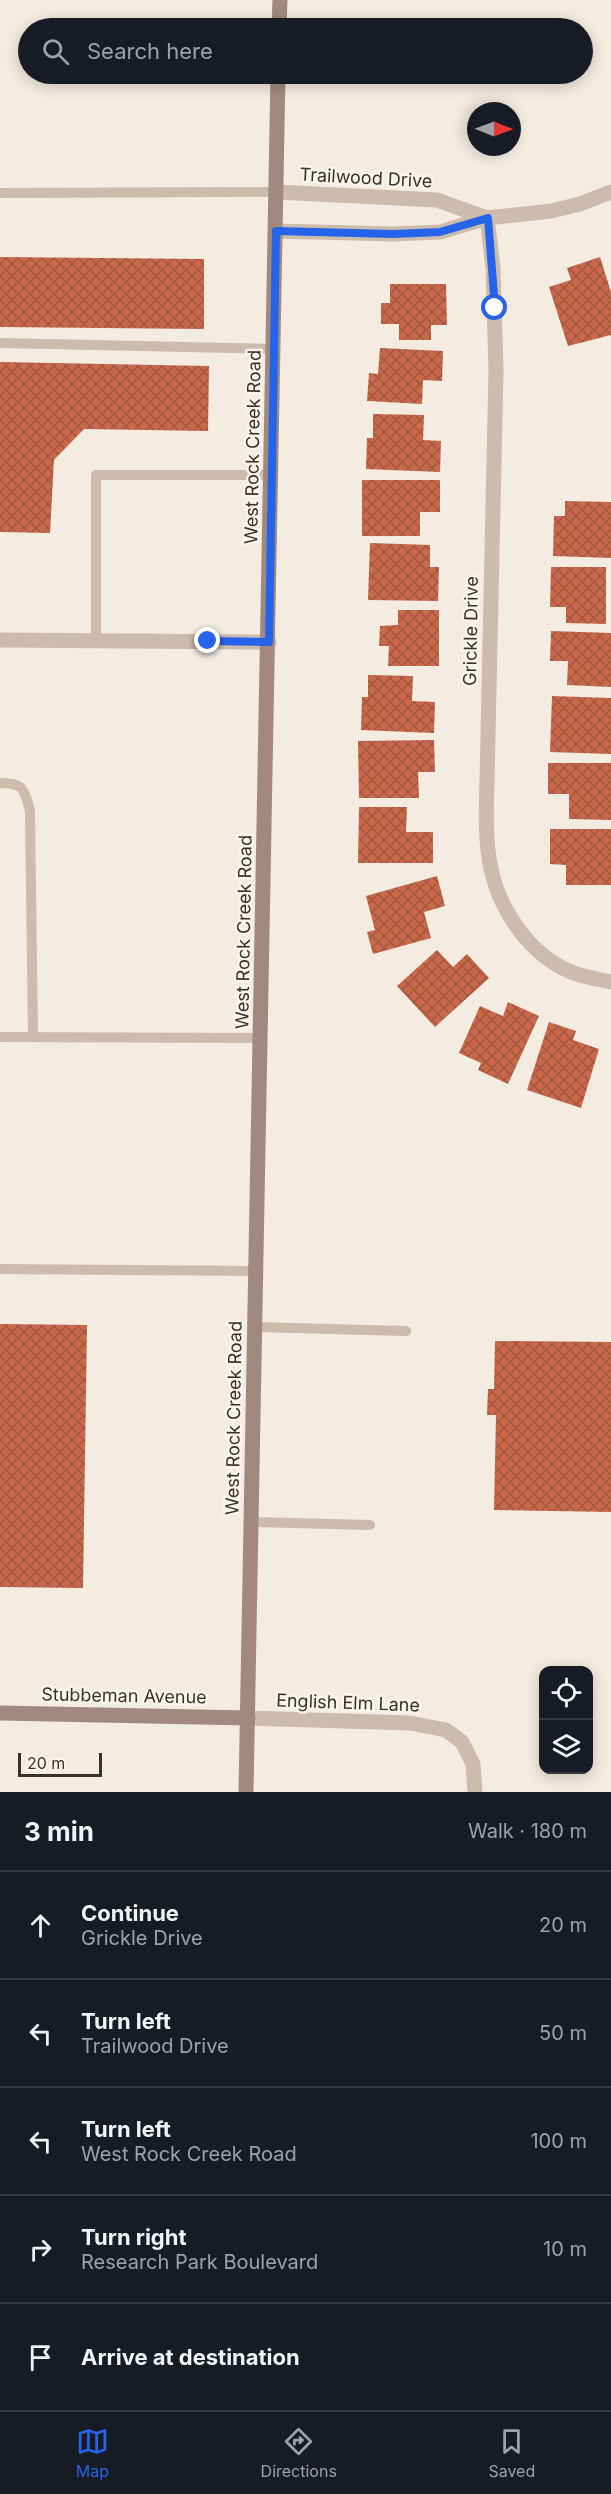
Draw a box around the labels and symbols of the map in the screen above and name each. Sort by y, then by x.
north arrow [467,102,521,156]
street label: Trailwood Drive [299,164,433,191]
route start [481,294,507,320]
street label: West Rock Creek Road [240,350,265,544]
street label: Grickle Drive [459,576,482,686]
route end [194,627,220,653]
street label: West Rock Creek Road [231,835,256,1029]
street label: West Rock Creek Road [221,1321,246,1515]
street label: Stubbeman Avenue [41,1684,207,1707]
street label: English Elm Lane [276,1689,420,1716]
scale bar [18,1750,102,1778]

